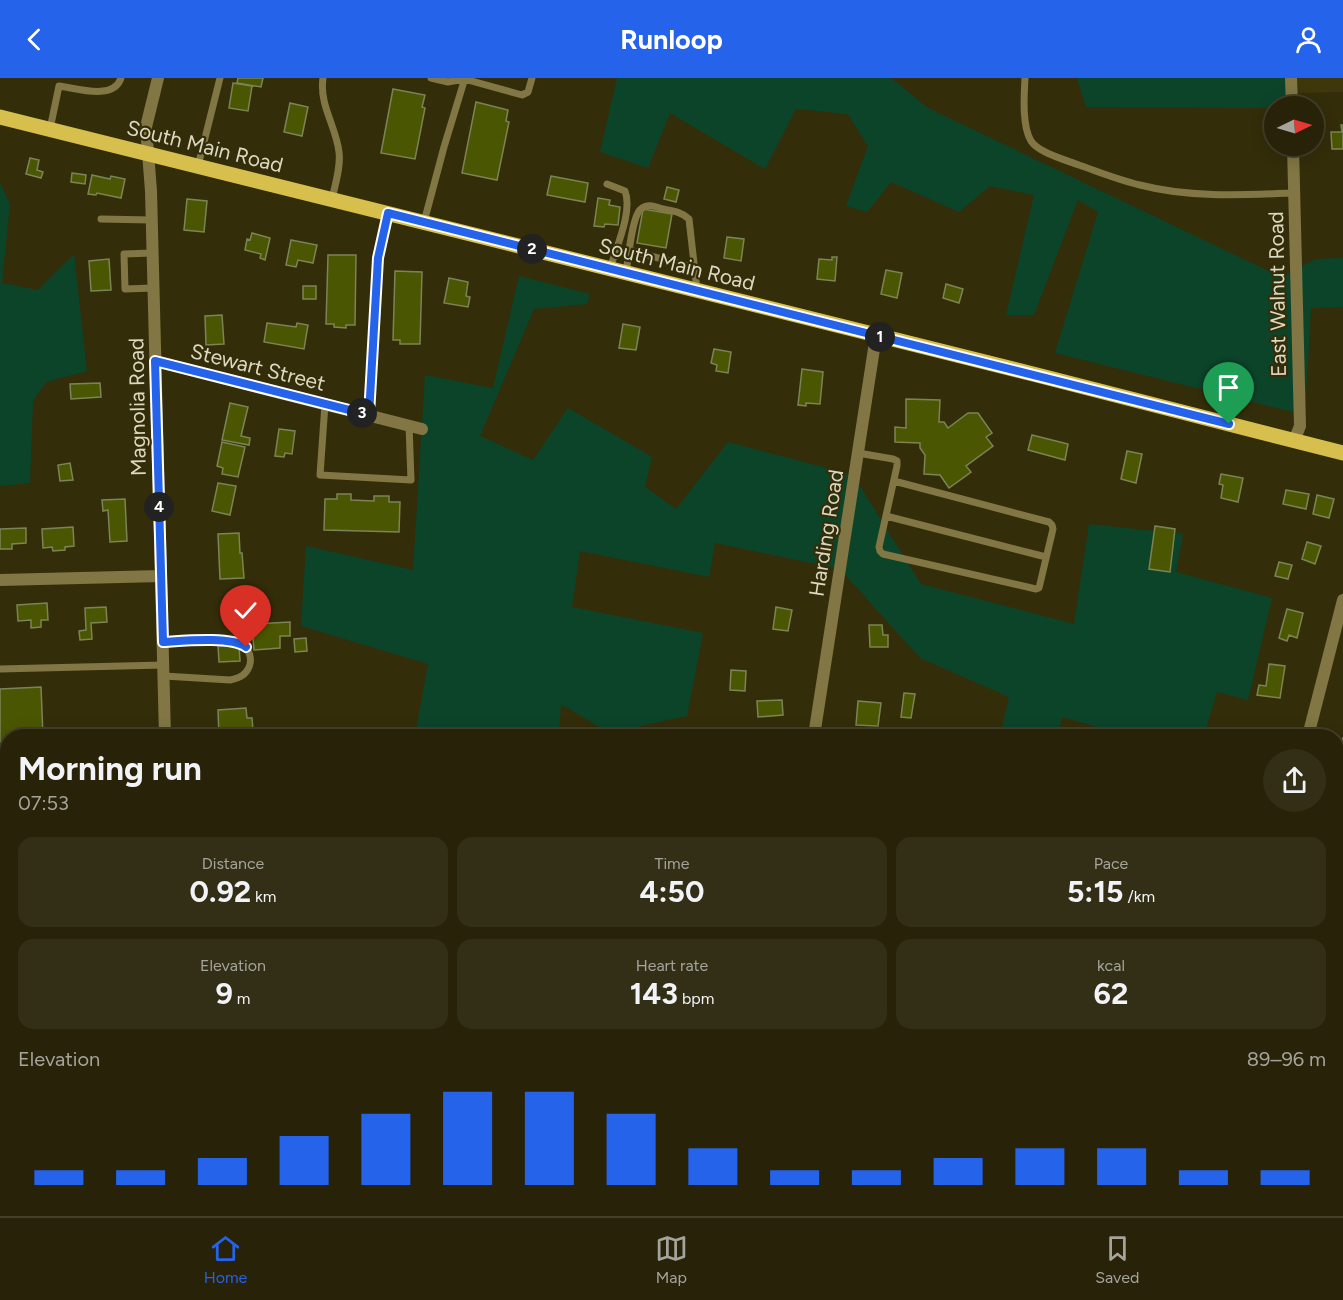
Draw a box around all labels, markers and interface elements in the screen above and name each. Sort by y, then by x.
icon: back [18,23,51,56]
text: Runloop [620,23,723,56]
icon: person [1292,23,1325,56]
north arrow [1264,96,1324,156]
map controls [1264,96,1324,156]
street label: South Main Road [124,114,286,178]
street label: East Walnut Road [1263,211,1291,377]
street label: South Main Road [596,232,758,296]
pin: 2 [517,234,547,264]
text: 2 [527,239,537,258]
pin: 1 [865,322,895,352]
text: 1 [877,327,883,346]
street label: Magnolia Road [123,338,151,476]
street label: Stewart Street [188,338,328,396]
pin [1203,362,1254,424]
icon: arrive [1212,371,1245,404]
pin: 3 [347,398,377,428]
text: 3 [358,403,366,422]
street label: Harding Road [804,468,848,598]
pin: 4 [144,492,174,522]
text: 4 [154,497,164,516]
pin [220,585,271,647]
icon: check [229,594,262,627]
text: Morning run [18,749,202,788]
button: share [1263,749,1326,812]
text: 07:53 [18,791,69,815]
text: Distance [202,854,264,873]
text: Time [655,854,689,873]
text: Pace [1094,854,1128,873]
text: 0.92 [190,873,251,910]
text: 4:50 [640,873,704,910]
text: 5:15 [1067,873,1124,910]
text: km [251,887,276,906]
text: /km [1124,887,1155,906]
text: Elevation [200,956,266,975]
text: Heart rate [636,956,708,975]
text: kcal [1097,956,1125,975]
text: 9 [216,975,233,1012]
text: 143 [630,975,678,1012]
text: 62 [1094,975,1128,1012]
text: m [233,989,250,1008]
text: bpm [678,989,714,1008]
text: Elevation [18,1047,100,1071]
text: 89–96 m [1247,1047,1326,1071]
tab: Home [204,1232,247,1287]
tab: Map [655,1232,688,1287]
tab: Saved [1095,1232,1139,1287]

